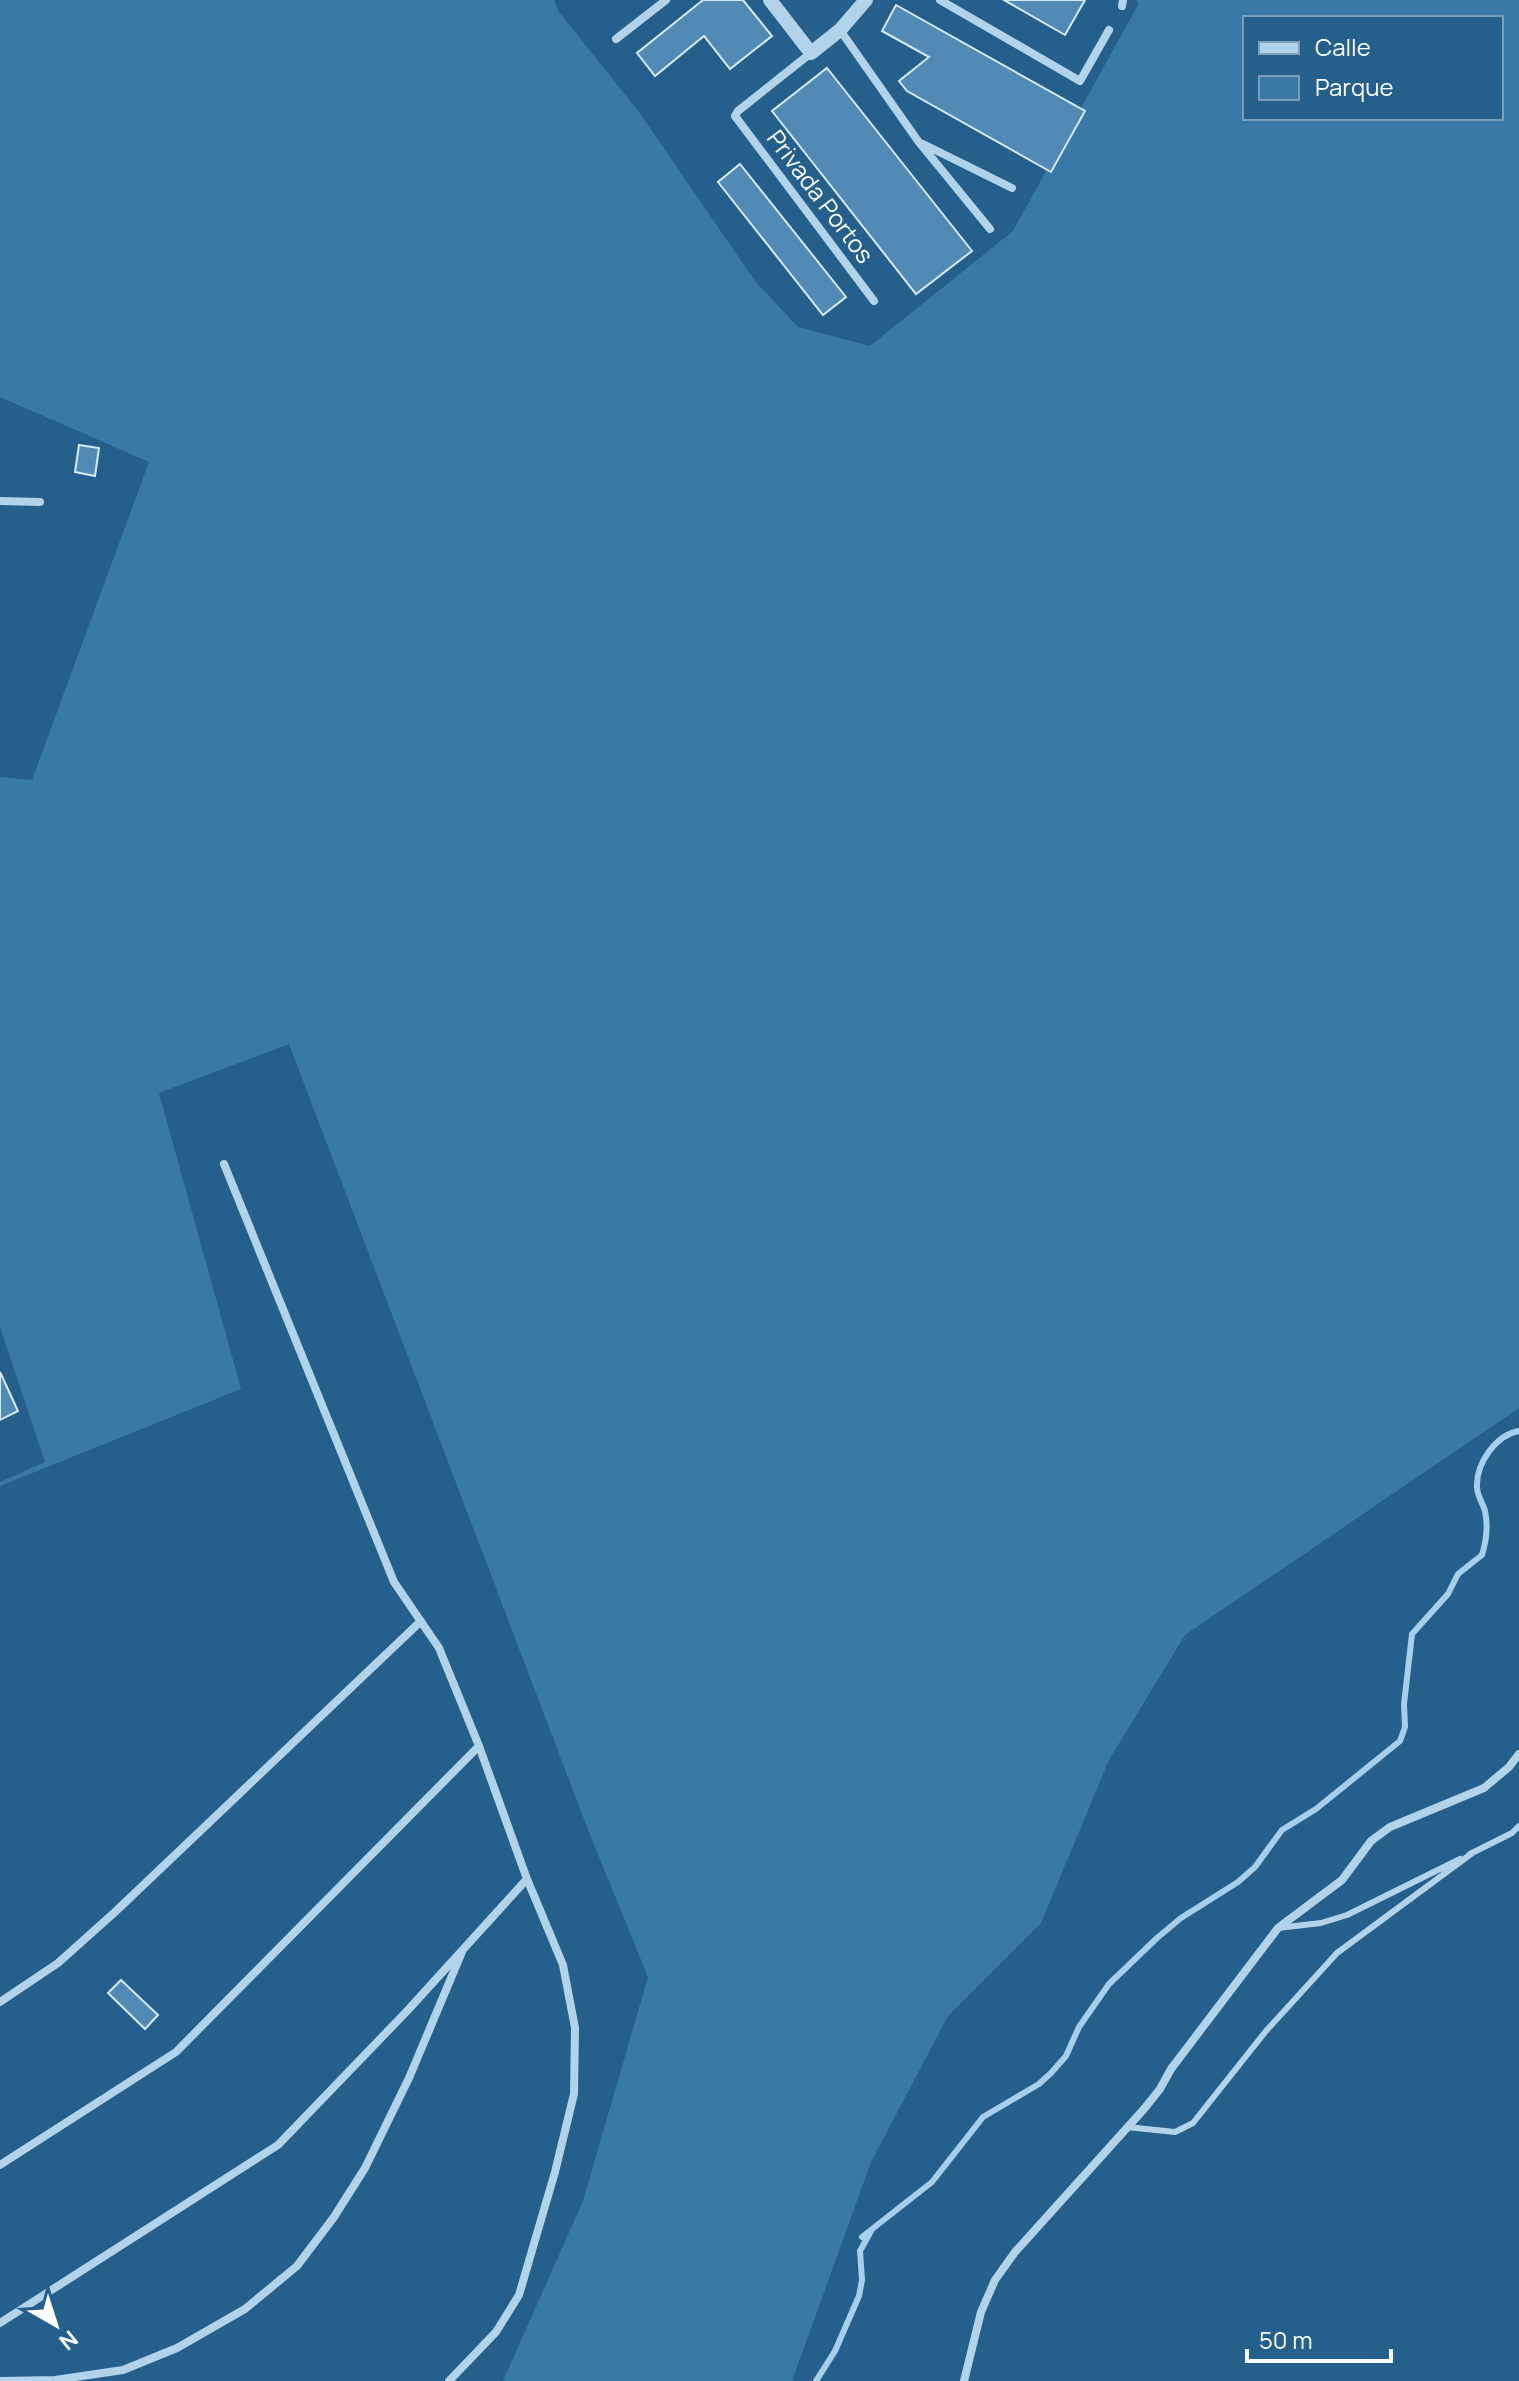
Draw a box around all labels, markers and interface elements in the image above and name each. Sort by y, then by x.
legend [1243,16,1503,120]
text: Calle [1315,30,1371,63]
text: Parque [1315,70,1393,103]
street label: Privada Portos [760,123,882,270]
north arrow [16,2285,96,2365]
scale bar [1247,2313,1391,2363]
text: 50 m [1259,2323,1313,2356]
text: N [53,2324,84,2357]

